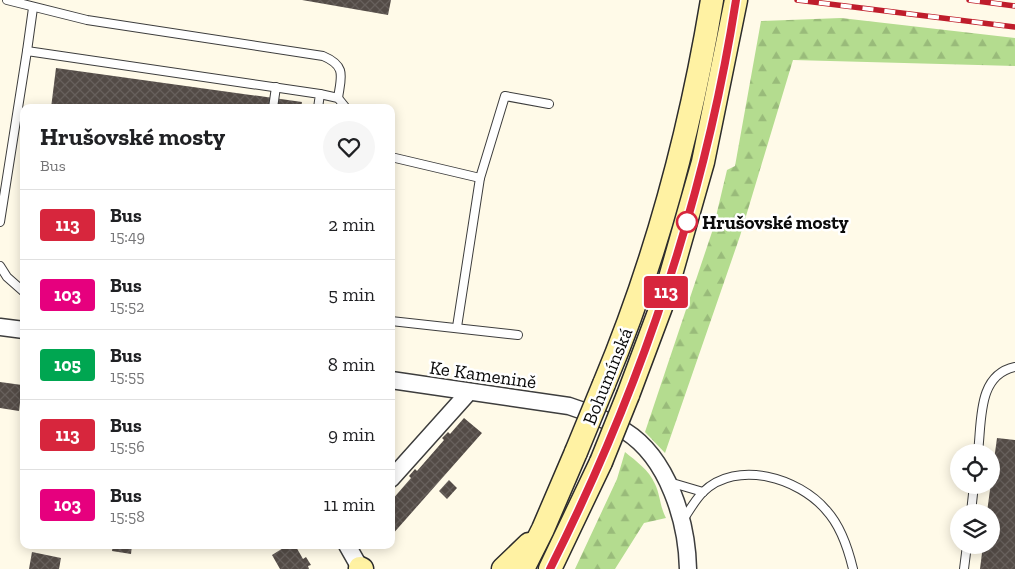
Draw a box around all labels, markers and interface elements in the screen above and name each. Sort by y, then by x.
button: heart [323,121,375,173]
text: Hrušovské mosty [40,122,225,151]
text: Bus [40,156,66,175]
text: Bus [110,204,142,227]
marker: Hrušovské mosty [676,211,698,233]
place label: Hrušovské mosty [702,211,849,234]
text: 2 min [328,213,375,236]
text: 113 [55,214,80,236]
text: 15:49 [110,227,145,246]
text: Bus [110,274,142,297]
line badge: 113 [637,276,695,308]
text: 113 [654,281,678,303]
text: 5 min [328,283,375,306]
text: 103 [54,284,81,306]
text: 15:52 [110,297,144,316]
street label: Bohumínská [578,324,637,428]
text: Bus [110,344,142,367]
text: 8 min [328,353,375,376]
text: 105 [54,354,81,376]
street label: Ke Kamenině [428,356,538,393]
text: 15:55 [110,367,144,386]
text: Bus [110,414,142,437]
text: 9 min [328,423,375,446]
text: 113 [55,424,80,446]
text: 15:56 [110,437,145,456]
map controls [950,444,1000,554]
button: locate [950,444,1000,494]
text: Bus [110,484,142,507]
text: 11 min [323,493,375,516]
text: 103 [54,494,81,516]
button: layers [950,504,1000,554]
text: 15:58 [110,507,145,526]

